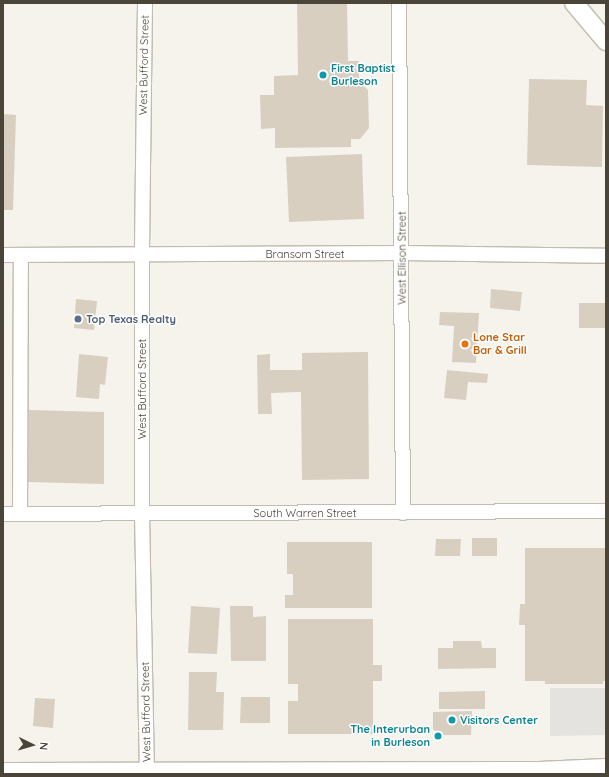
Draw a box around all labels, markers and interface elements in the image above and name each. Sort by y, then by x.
street label: West Bufford Street [137,15,151,115]
place label: First Baptist Burleson [331,62,395,88]
marker: First Baptist Burleson [318,70,328,80]
street label: West Ellison Street [395,211,409,305]
street label: Bransom Street [265,247,345,261]
place label: Top Texas Realty [86,312,176,326]
marker: Top Texas Realty [73,314,83,324]
place label: Lone Star Bar & Grill [473,331,527,357]
street label: West Bufford Street [135,339,149,439]
marker: Lone Star Bar & Grill [460,339,470,349]
street label: South Warren Street [253,506,357,520]
street label: West Bufford Street [139,662,153,762]
place label: Visitors Center [460,713,538,727]
marker: Visitors Center [447,715,457,725]
place label: The Interurban in Burleson [350,723,430,749]
north arrow [12,725,52,765]
marker: The Interurban in Burleson [433,731,443,741]
text: N [37,741,51,751]

